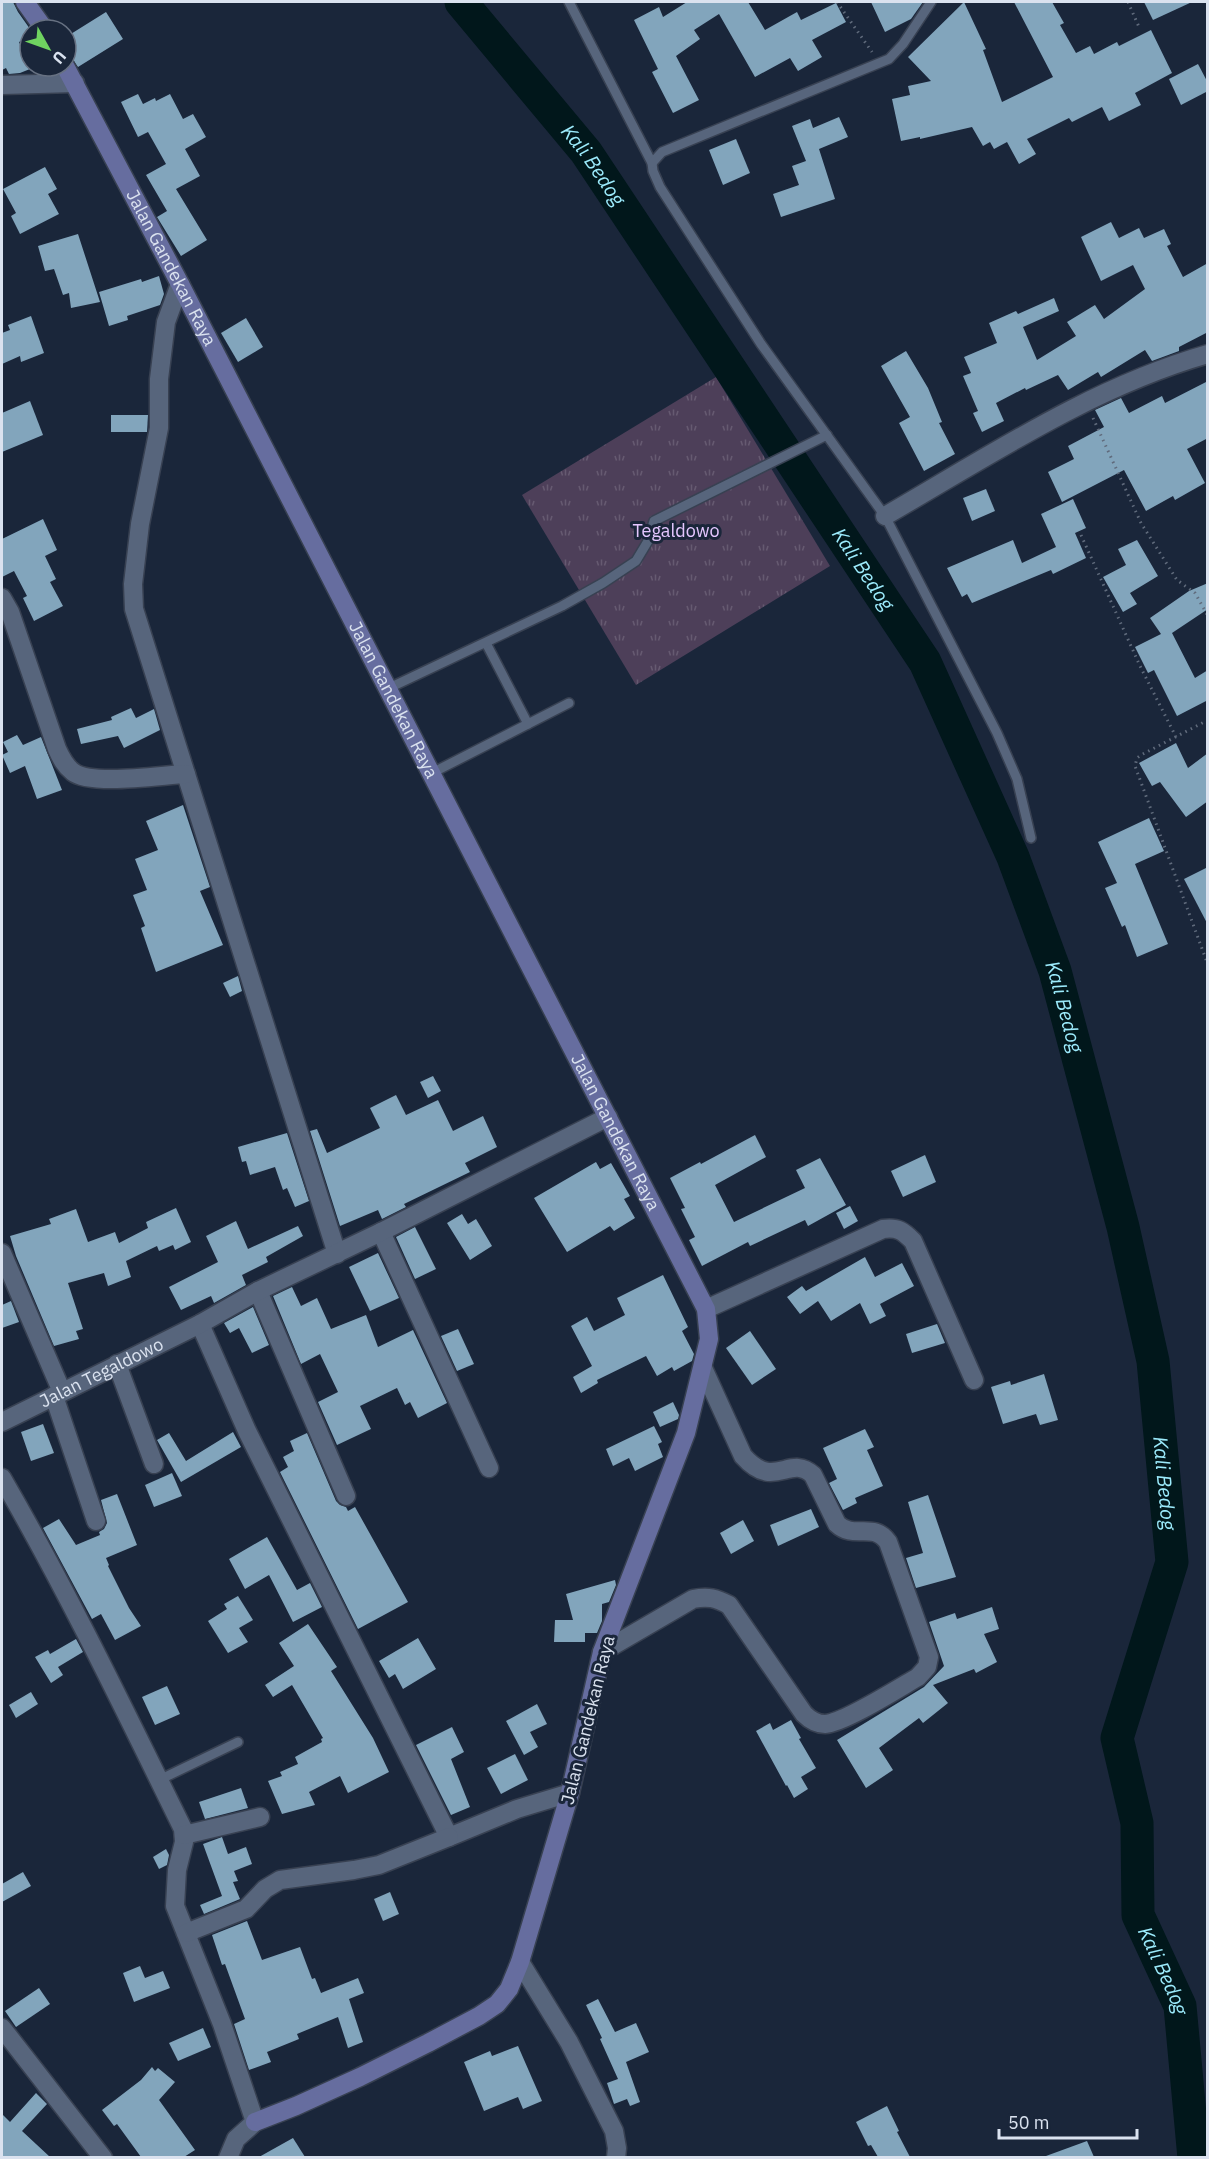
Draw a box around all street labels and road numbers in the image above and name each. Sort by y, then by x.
street label: Jalan Gandekan Raya [121,185,222,350]
street label: Jalan Gandekan Raya [344,617,444,782]
street label: Jalan Gandekan Raya [566,1050,666,1215]
street label: Jalan Tegaldowo [36,1332,167,1413]
street label: Jalan Gandekan Raya [555,1633,620,1807]

